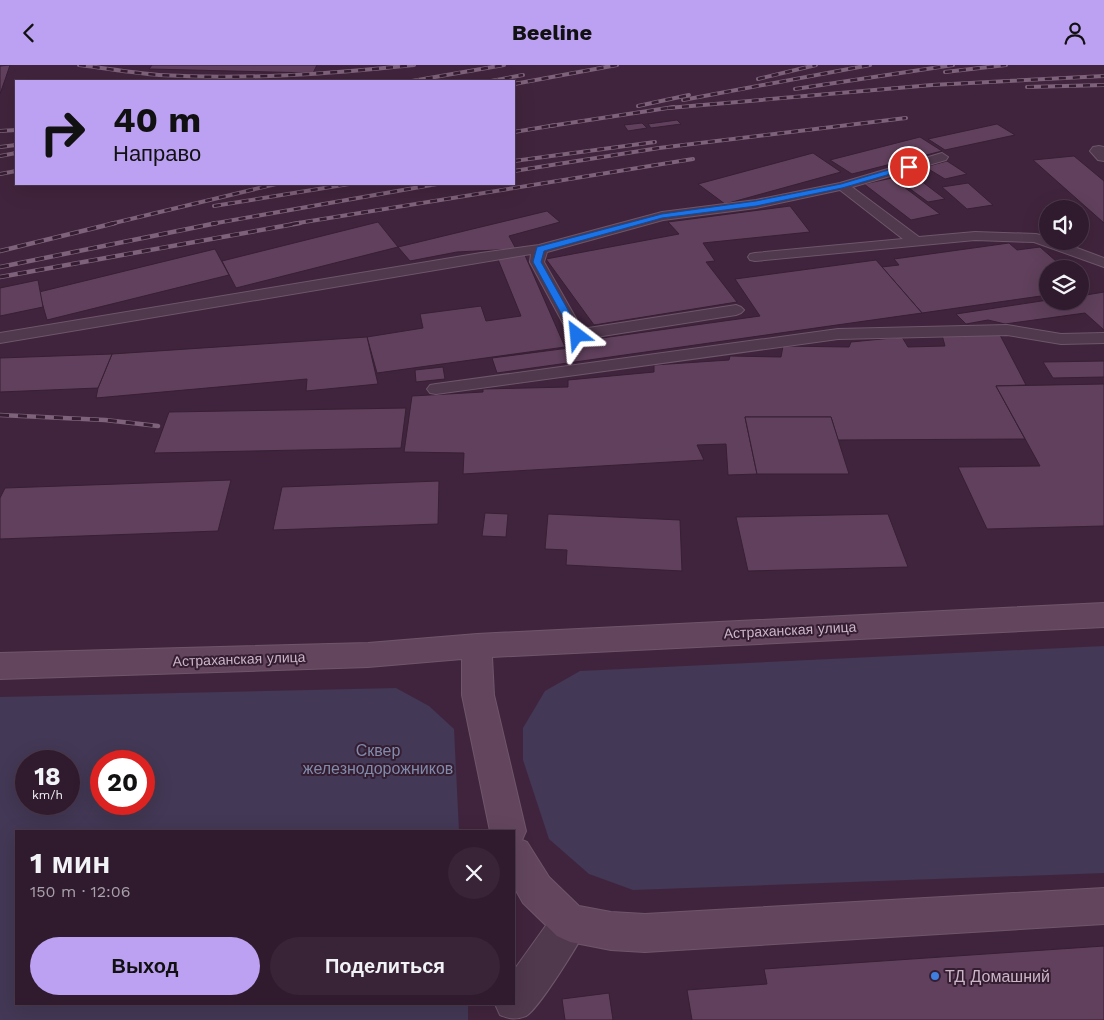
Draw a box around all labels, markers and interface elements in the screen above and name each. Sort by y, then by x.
icon: back [15,19,43,47]
icon: person [1061,19,1089,47]
text: Beeline [512,20,592,45]
text: 40 m [113,99,201,141]
icon: right [30,100,95,165]
text: Направо [113,141,201,166]
pin [888,146,930,188]
icon: arrive [895,153,923,181]
map controls [1039,200,1089,310]
button: sound [1039,200,1089,250]
button: layers [1039,260,1089,310]
position arrow [550,308,602,360]
street label: Астраханская улица [723,619,857,641]
street label: Астраханская улица [172,649,306,669]
park label: Сквер железнодорожников [303,741,453,778]
speed limit sign: 20 [90,750,155,815]
text: 18 [34,762,61,791]
text: km/h [32,788,63,802]
text: 1 мин [30,845,110,880]
button: close [448,847,500,899]
text: 150 m · 12:06 [30,882,130,901]
button: Выход [30,937,260,995]
button: Поделиться [270,937,500,995]
place label: ТД Домашний [945,967,1050,986]
marker: ТД Домашний [929,970,941,982]

